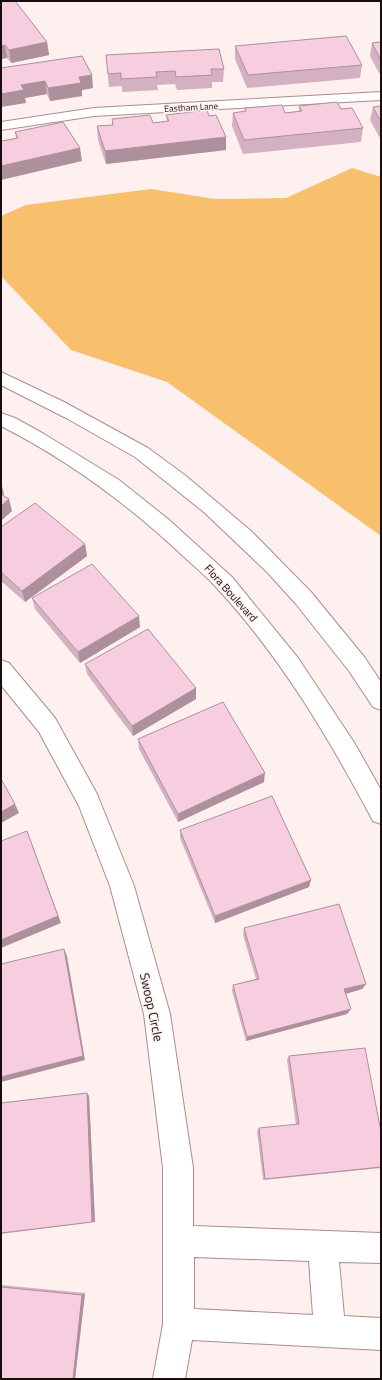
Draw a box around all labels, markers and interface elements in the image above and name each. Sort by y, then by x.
street label: Eastham Lane [164,99,219,115]
street label: Flora Boulevard [201,561,261,625]
street label: Swoop Circle [135,971,169,1043]

